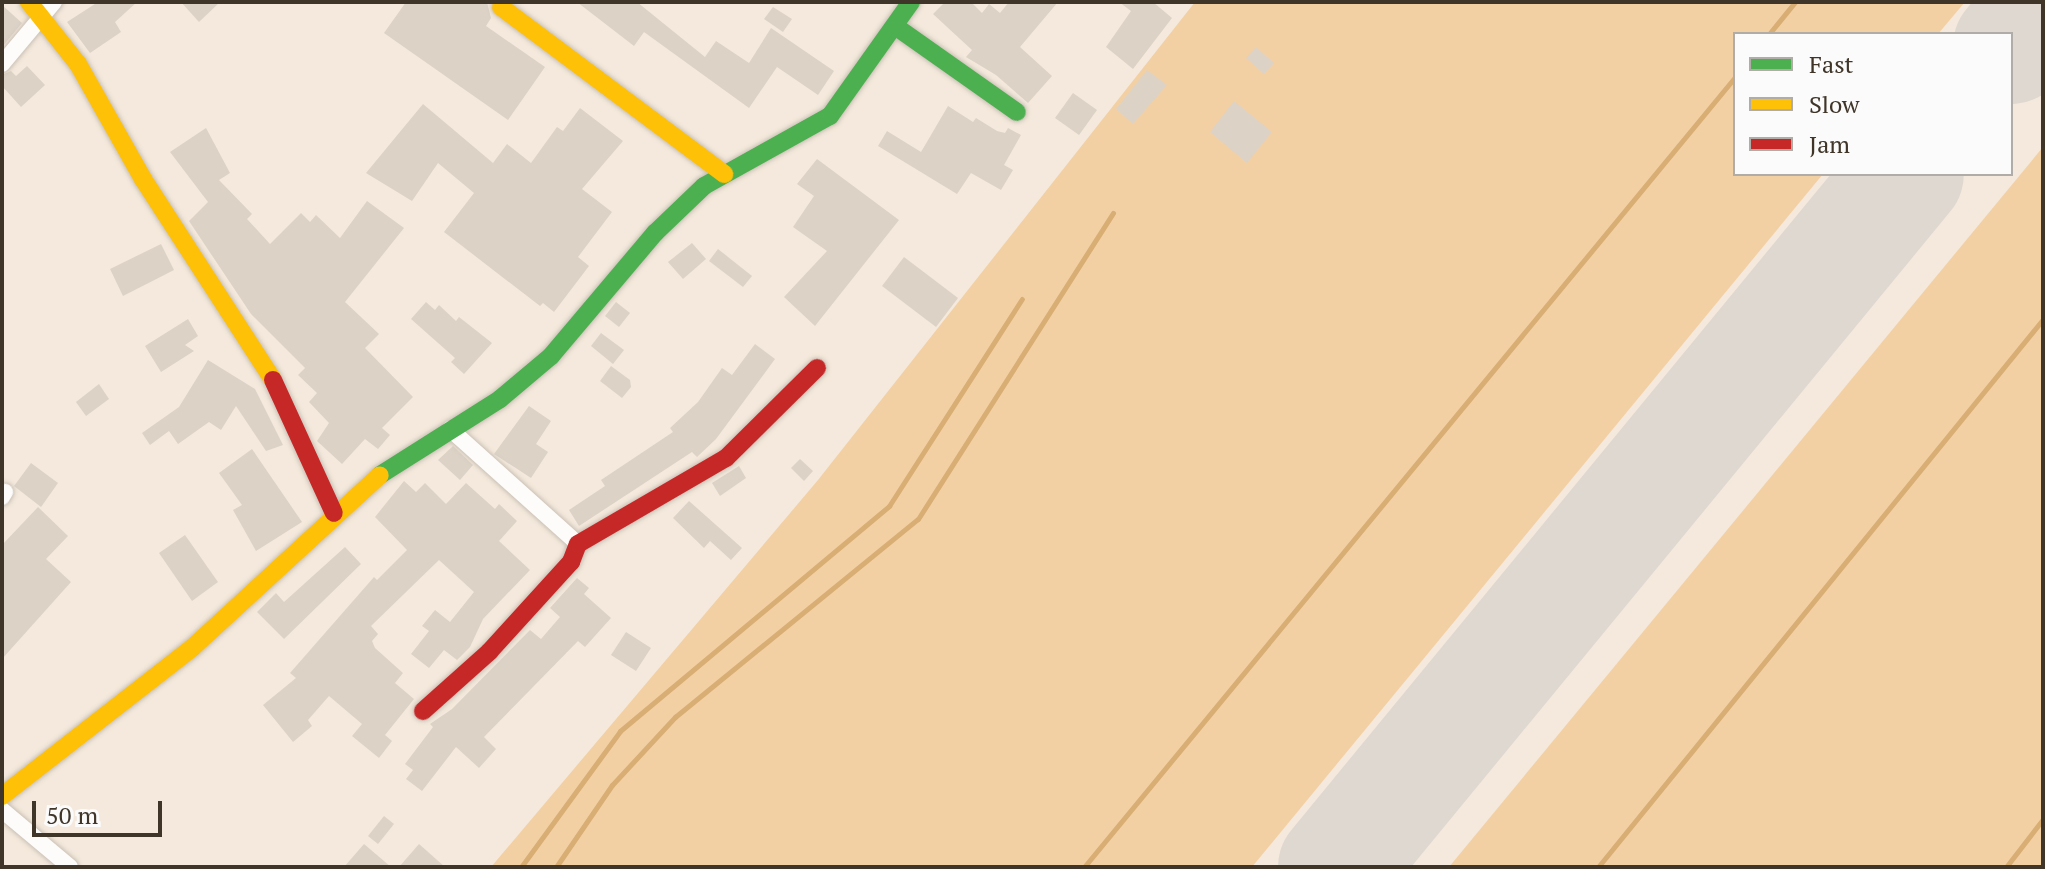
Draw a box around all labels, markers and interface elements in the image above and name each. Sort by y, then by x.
legend [1733,32,2013,176]
text: Fast [1809,48,1853,80]
text: Slow [1809,88,1860,120]
text: Jam [1809,128,1850,160]
scale bar [36,785,166,835]
text: 50 m [46,799,98,831]

